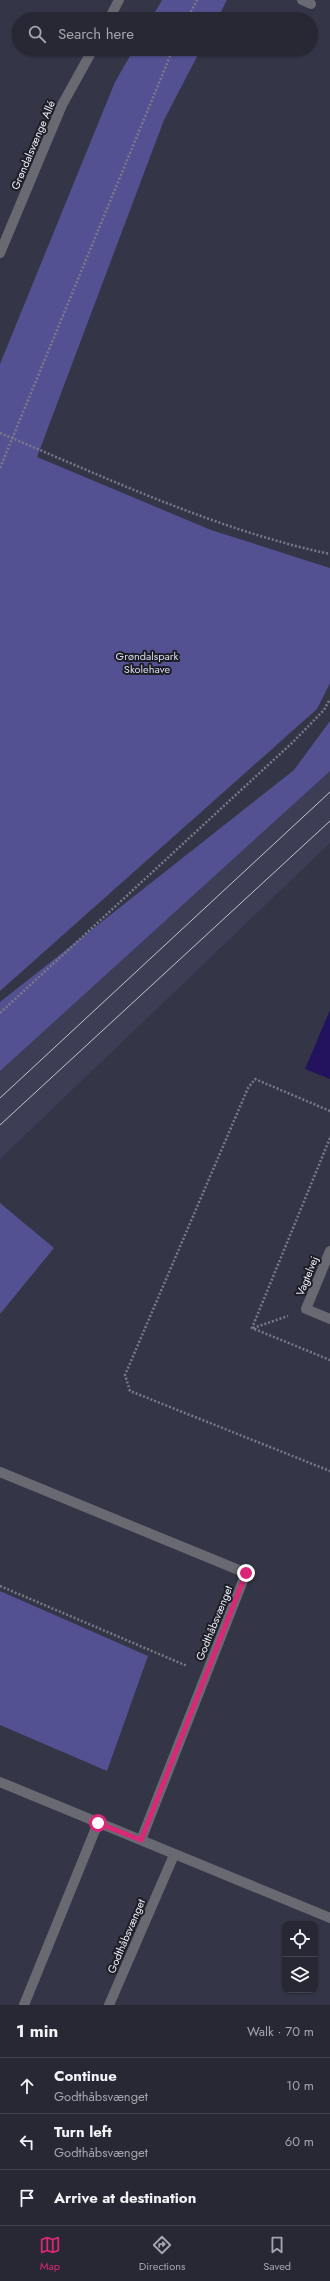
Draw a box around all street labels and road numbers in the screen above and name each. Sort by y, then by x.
street label: Grøndalsvænge Allé [7,98,59,192]
street label: Vagtelvej [292,1254,322,1298]
street label: Godthåbsvænget [192,1583,236,1663]
street label: Godthåbsvænget [103,1896,149,1976]

